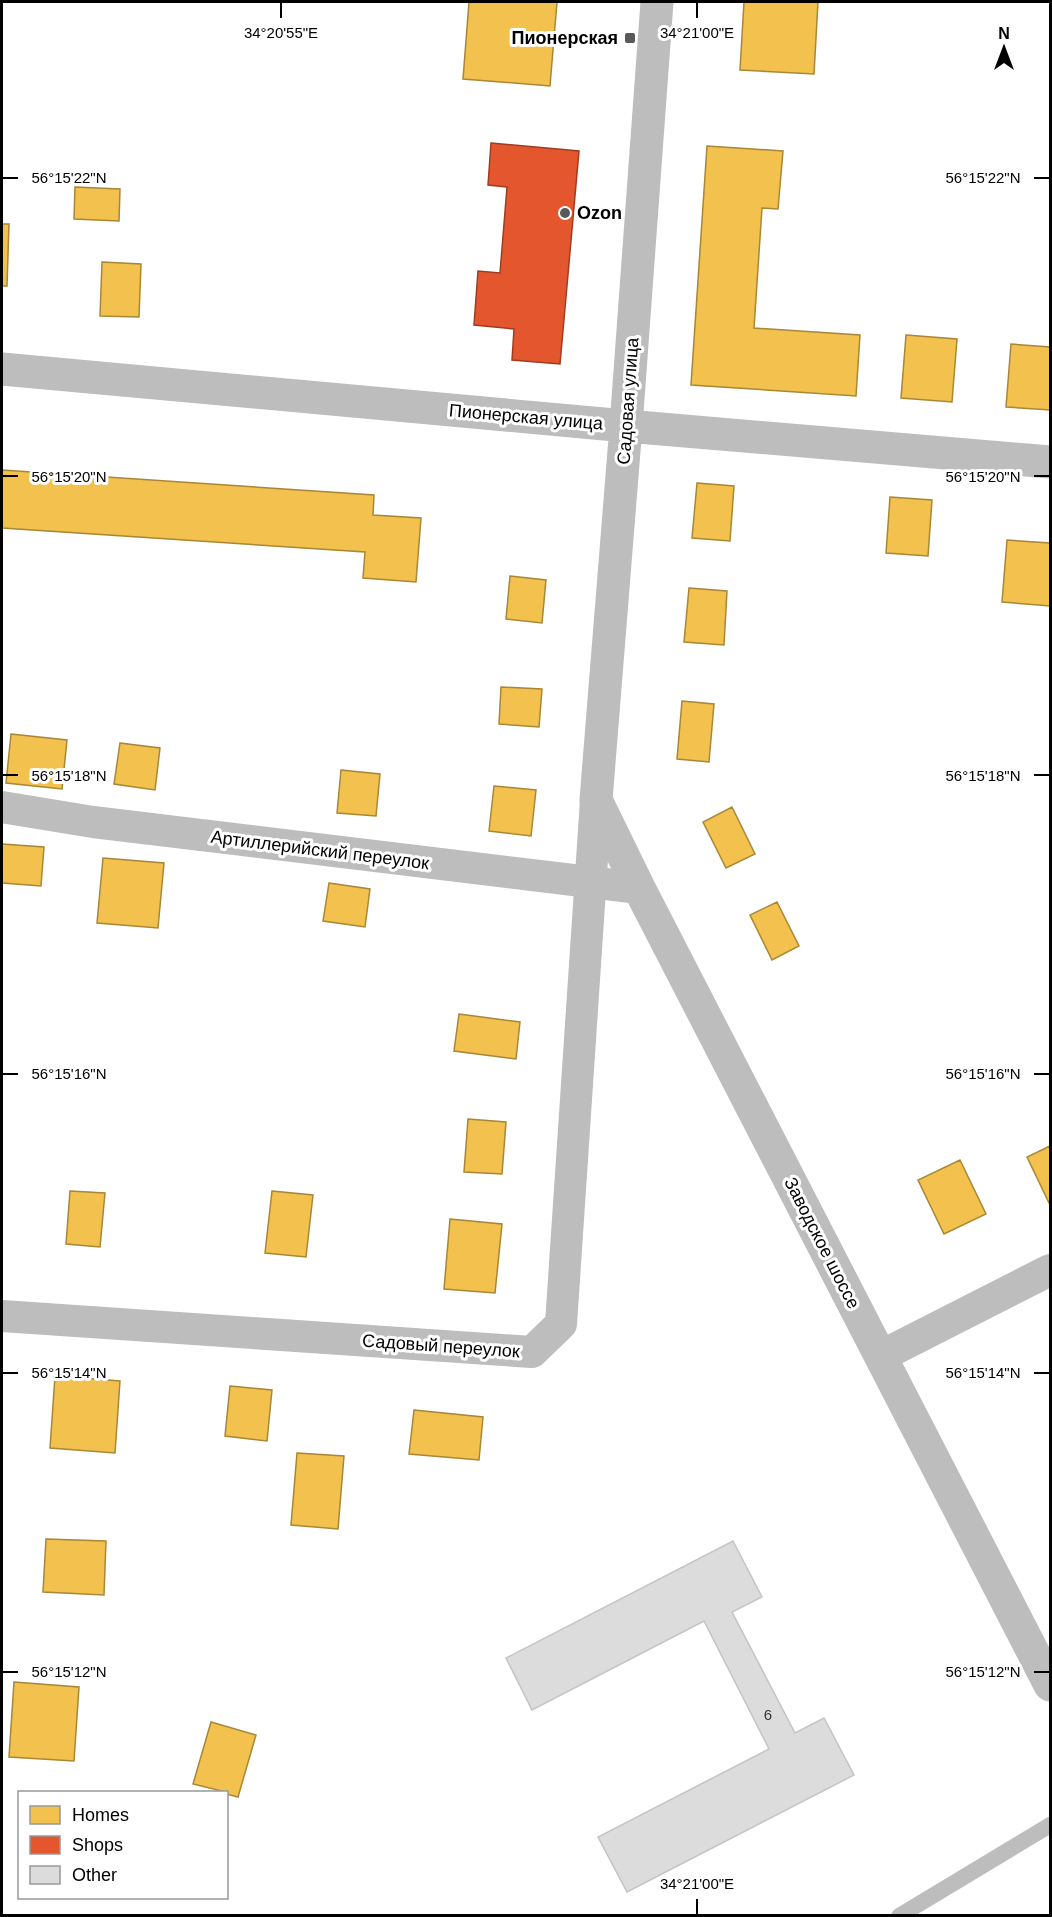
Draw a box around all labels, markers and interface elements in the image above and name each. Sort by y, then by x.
north arrow [974,18,1034,78]
text: 34°20'55"E [244,24,318,41]
text: 34°21'00"E [660,24,734,41]
text: N [998,25,1010,42]
place label: Пионерская [512,28,618,48]
marker: Пионерская [623,31,637,45]
text: 56°15'22"N [31,169,107,186]
text: 56°15'22"N [945,169,1021,186]
place label: Ozon [577,203,622,223]
marker: Ozon [558,206,572,220]
street label: Садовая улица [614,336,642,465]
street label: Пионерская улица [448,400,605,434]
text: 56°15'20"N [31,468,107,485]
text: 56°15'20"N [945,468,1021,485]
text: 56°15'18"N [31,767,107,784]
text: 56°15'18"N [945,767,1021,784]
street label: Артиллерийский переулок [210,827,430,873]
text: 56°15'16"N [31,1065,107,1082]
text: 56°15'16"N [945,1065,1021,1082]
street label: Заводское шоссе [780,1174,864,1312]
street label: Садовый переулок [361,1331,521,1361]
text: 56°15'14"N [31,1364,107,1381]
text: 56°15'14"N [945,1364,1021,1381]
text: 56°15'12"N [31,1663,107,1680]
text: 56°15'12"N [945,1663,1021,1680]
house number: 6 [764,1706,772,1723]
legend [18,1791,228,1899]
text: Homes [72,1805,129,1825]
text: Shops [72,1835,123,1855]
text: Other [72,1865,117,1885]
text: 34°21'00"E [660,1875,734,1892]

